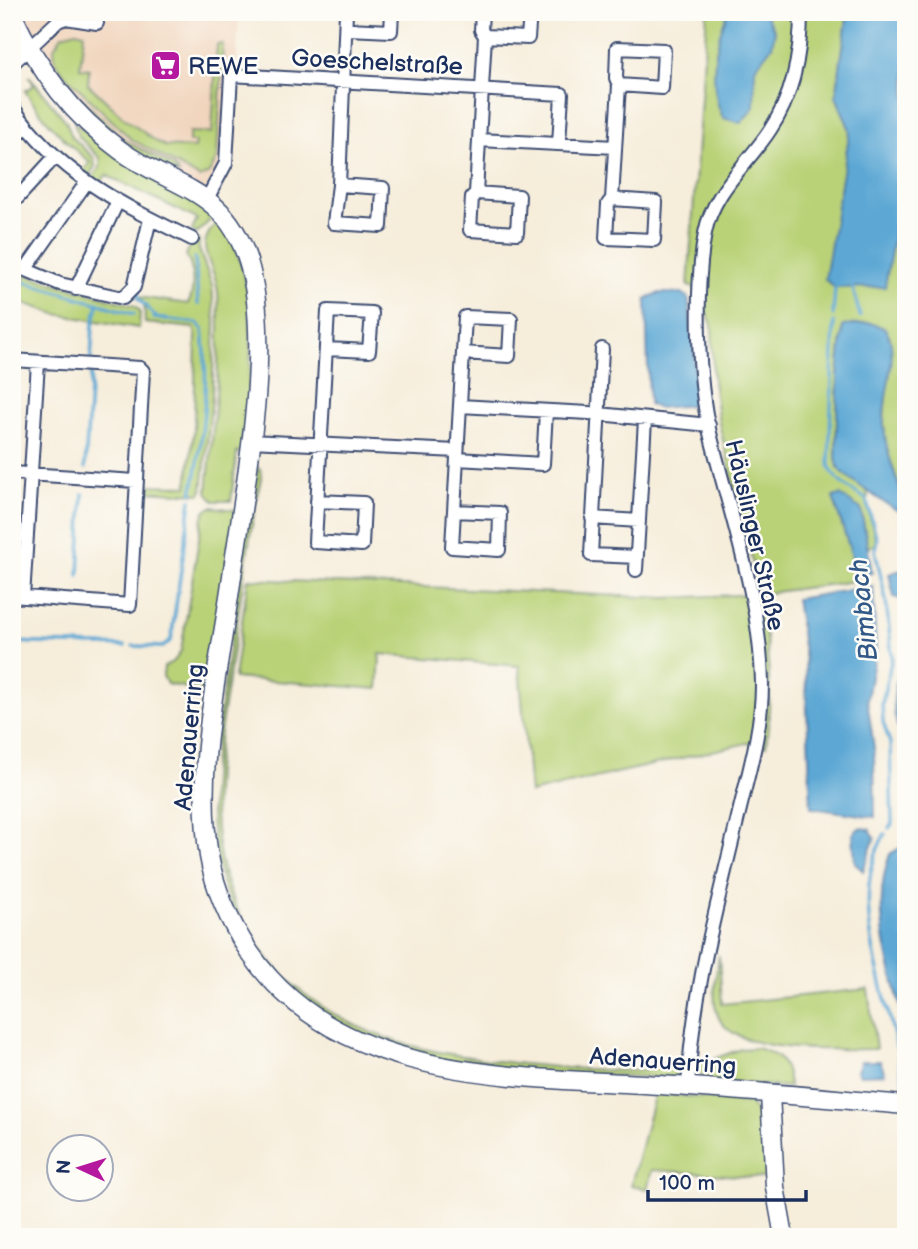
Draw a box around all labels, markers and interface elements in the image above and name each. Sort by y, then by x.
street label: Goeschelstraße [290,44,464,81]
supermarket icon: REWE [148,49,182,83]
place label: REWE [188,52,259,81]
street label: Häuslinger Straße [718,437,791,633]
water label: Bimbach [844,557,885,662]
street label: Adenauerring [169,662,210,812]
street label: Adenauerring [589,1042,737,1081]
north arrow [46,1134,116,1204]
scale bar [648,1158,806,1202]
text: N [53,1159,77,1175]
text: 100 m [659,1171,715,1196]

